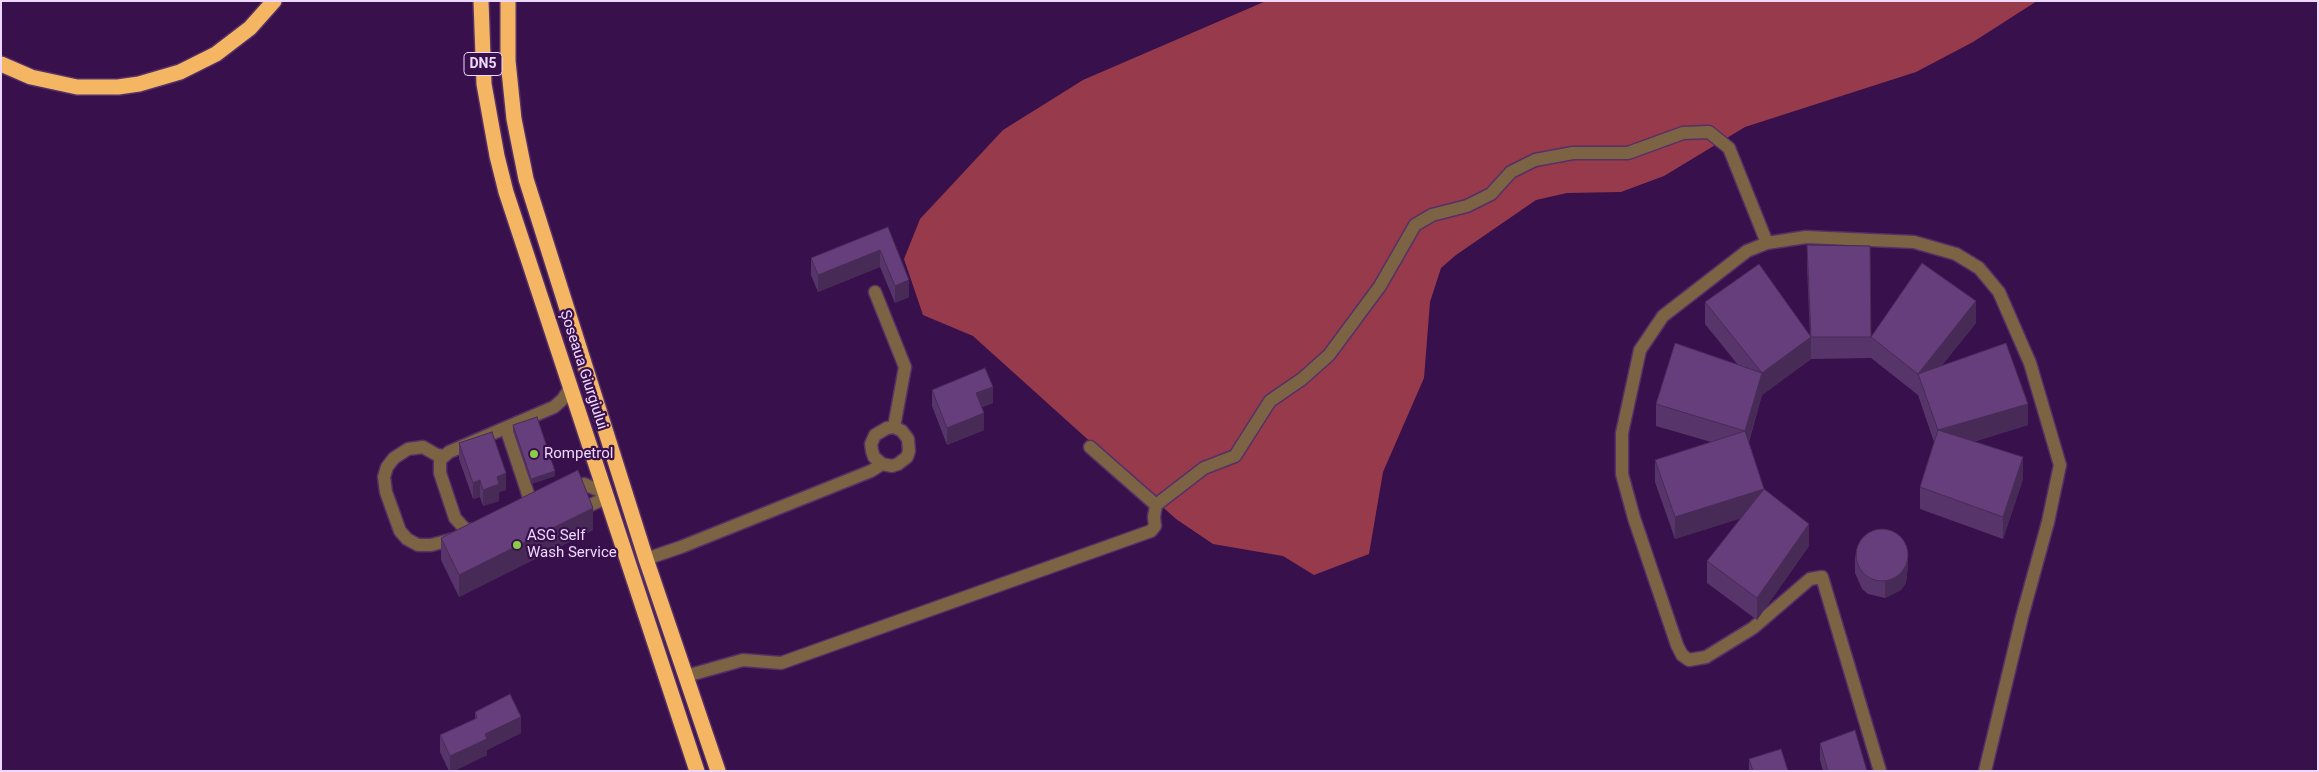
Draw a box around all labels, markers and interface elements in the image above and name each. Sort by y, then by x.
road number: DN5 [464,52,502,76]
street label: Șoseaua Giurgiului [555,308,611,432]
place label: Rompetrol [544,445,613,463]
marker: Rompetrol [528,448,540,460]
place label: ASG Self Wash Service [527,527,617,562]
marker: ASG Self Wash Service [511,539,523,551]

